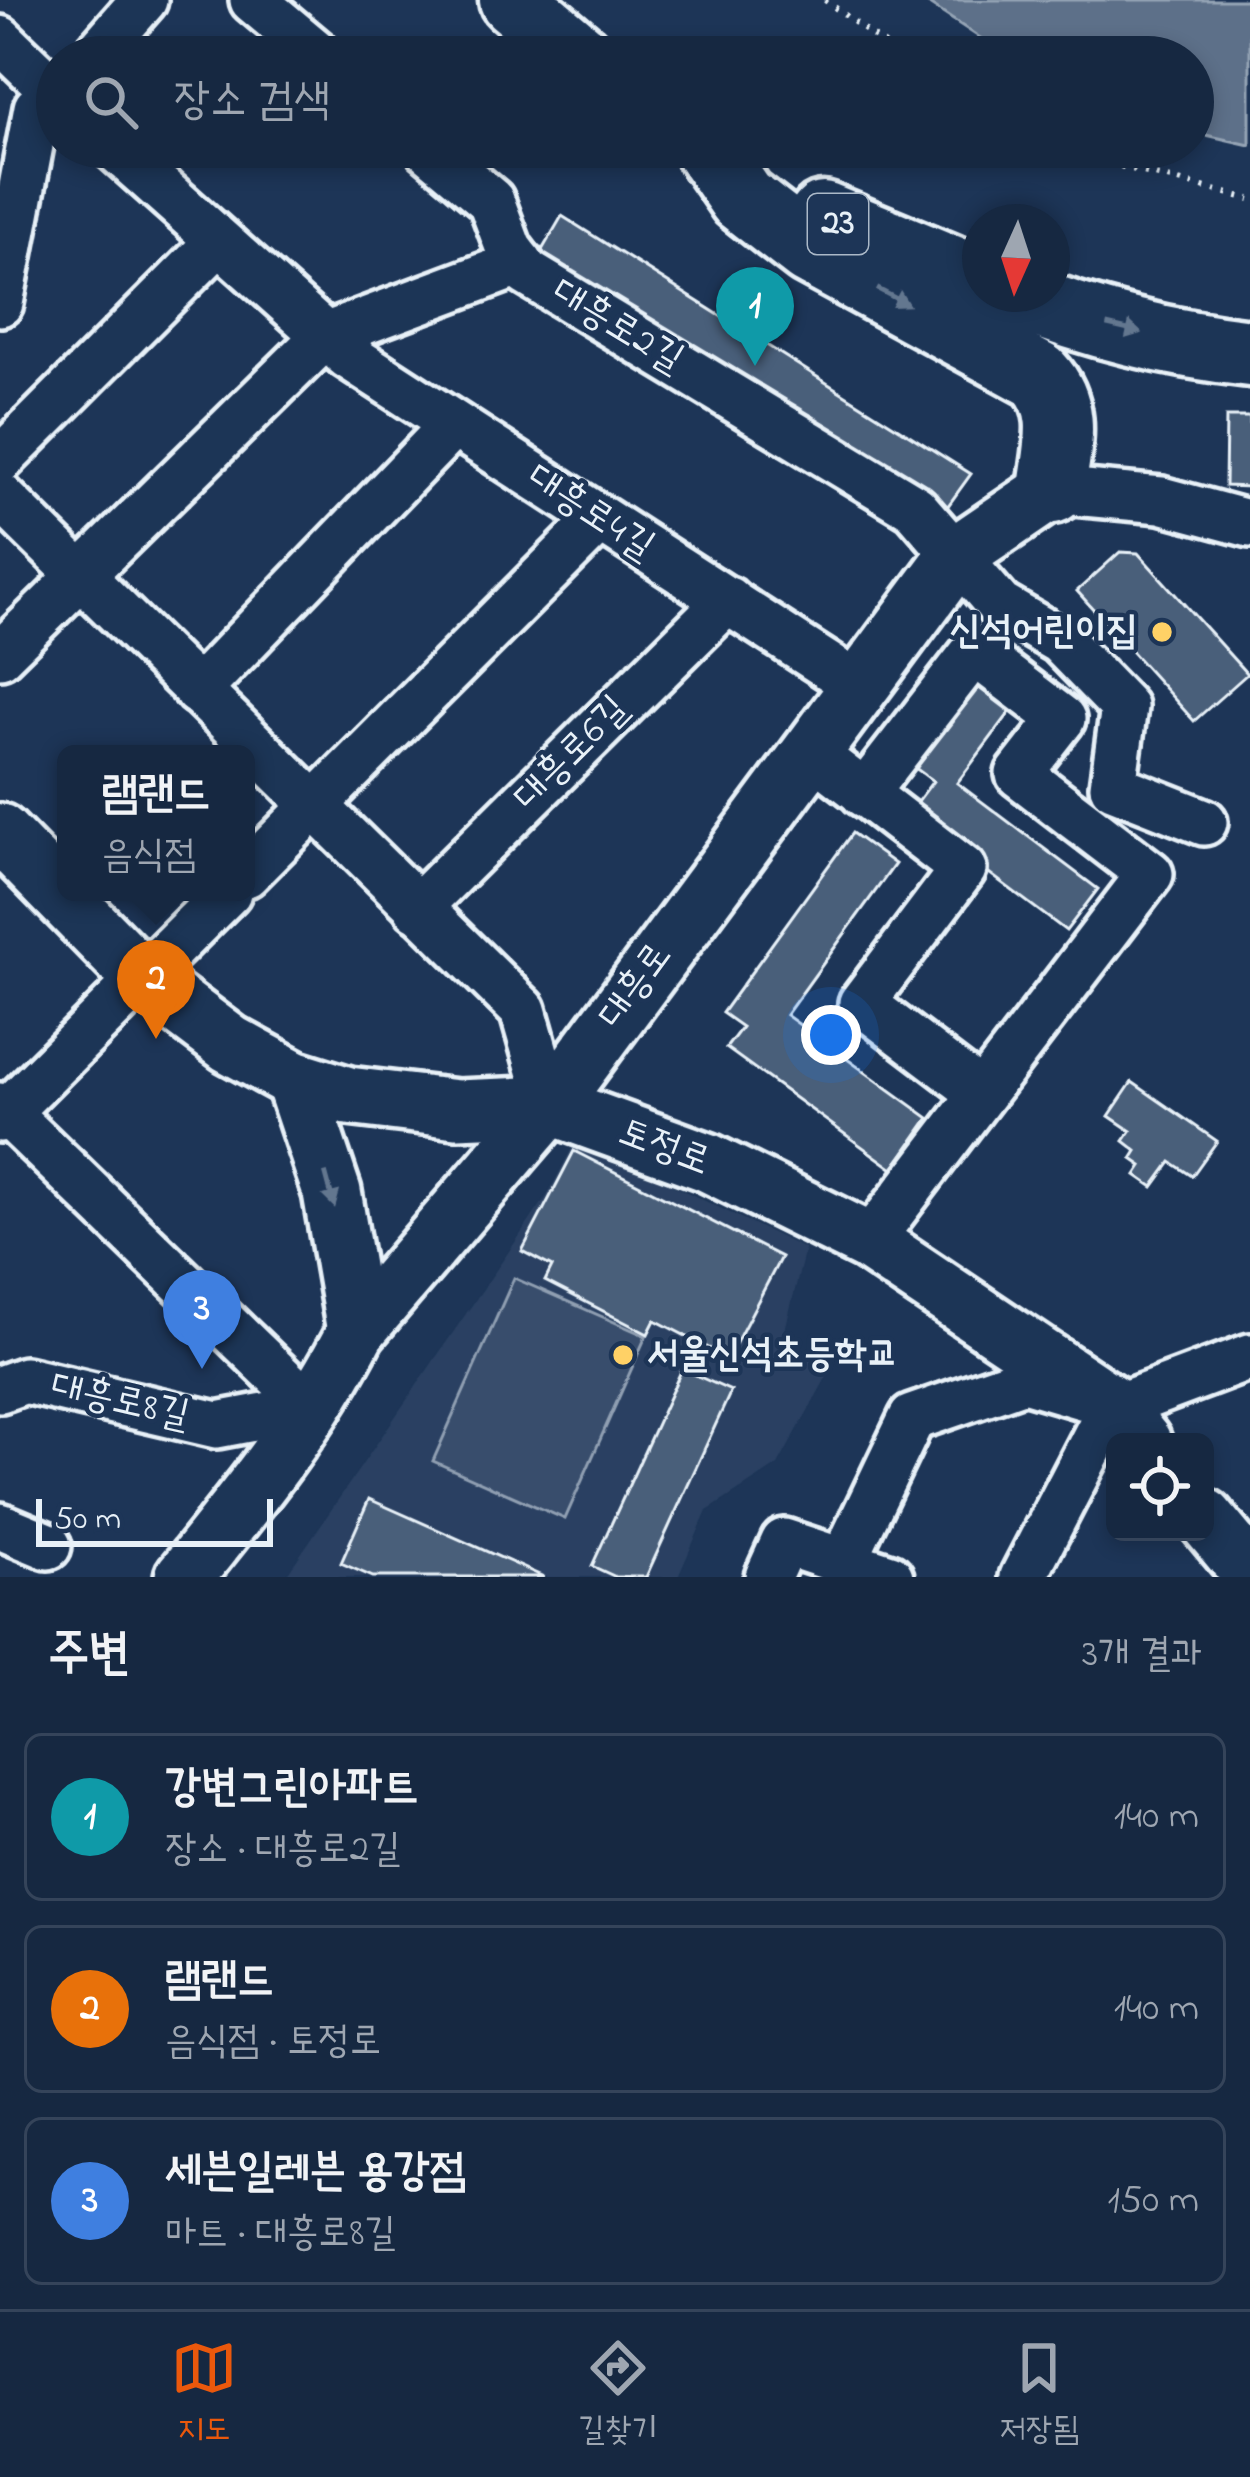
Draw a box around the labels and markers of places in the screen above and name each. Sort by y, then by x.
pin: 1 [716,267,794,366]
place label: 신석어린이집 [950,604,1138,661]
marker: 신석어린이집 [1149,619,1175,645]
pin: 2 [117,940,195,1039]
pin: 3 [163,1270,241,1369]
place label: 서울신석초등학교 [647,1327,898,1384]
marker: 서울신석초등학교 [610,1342,636,1368]

